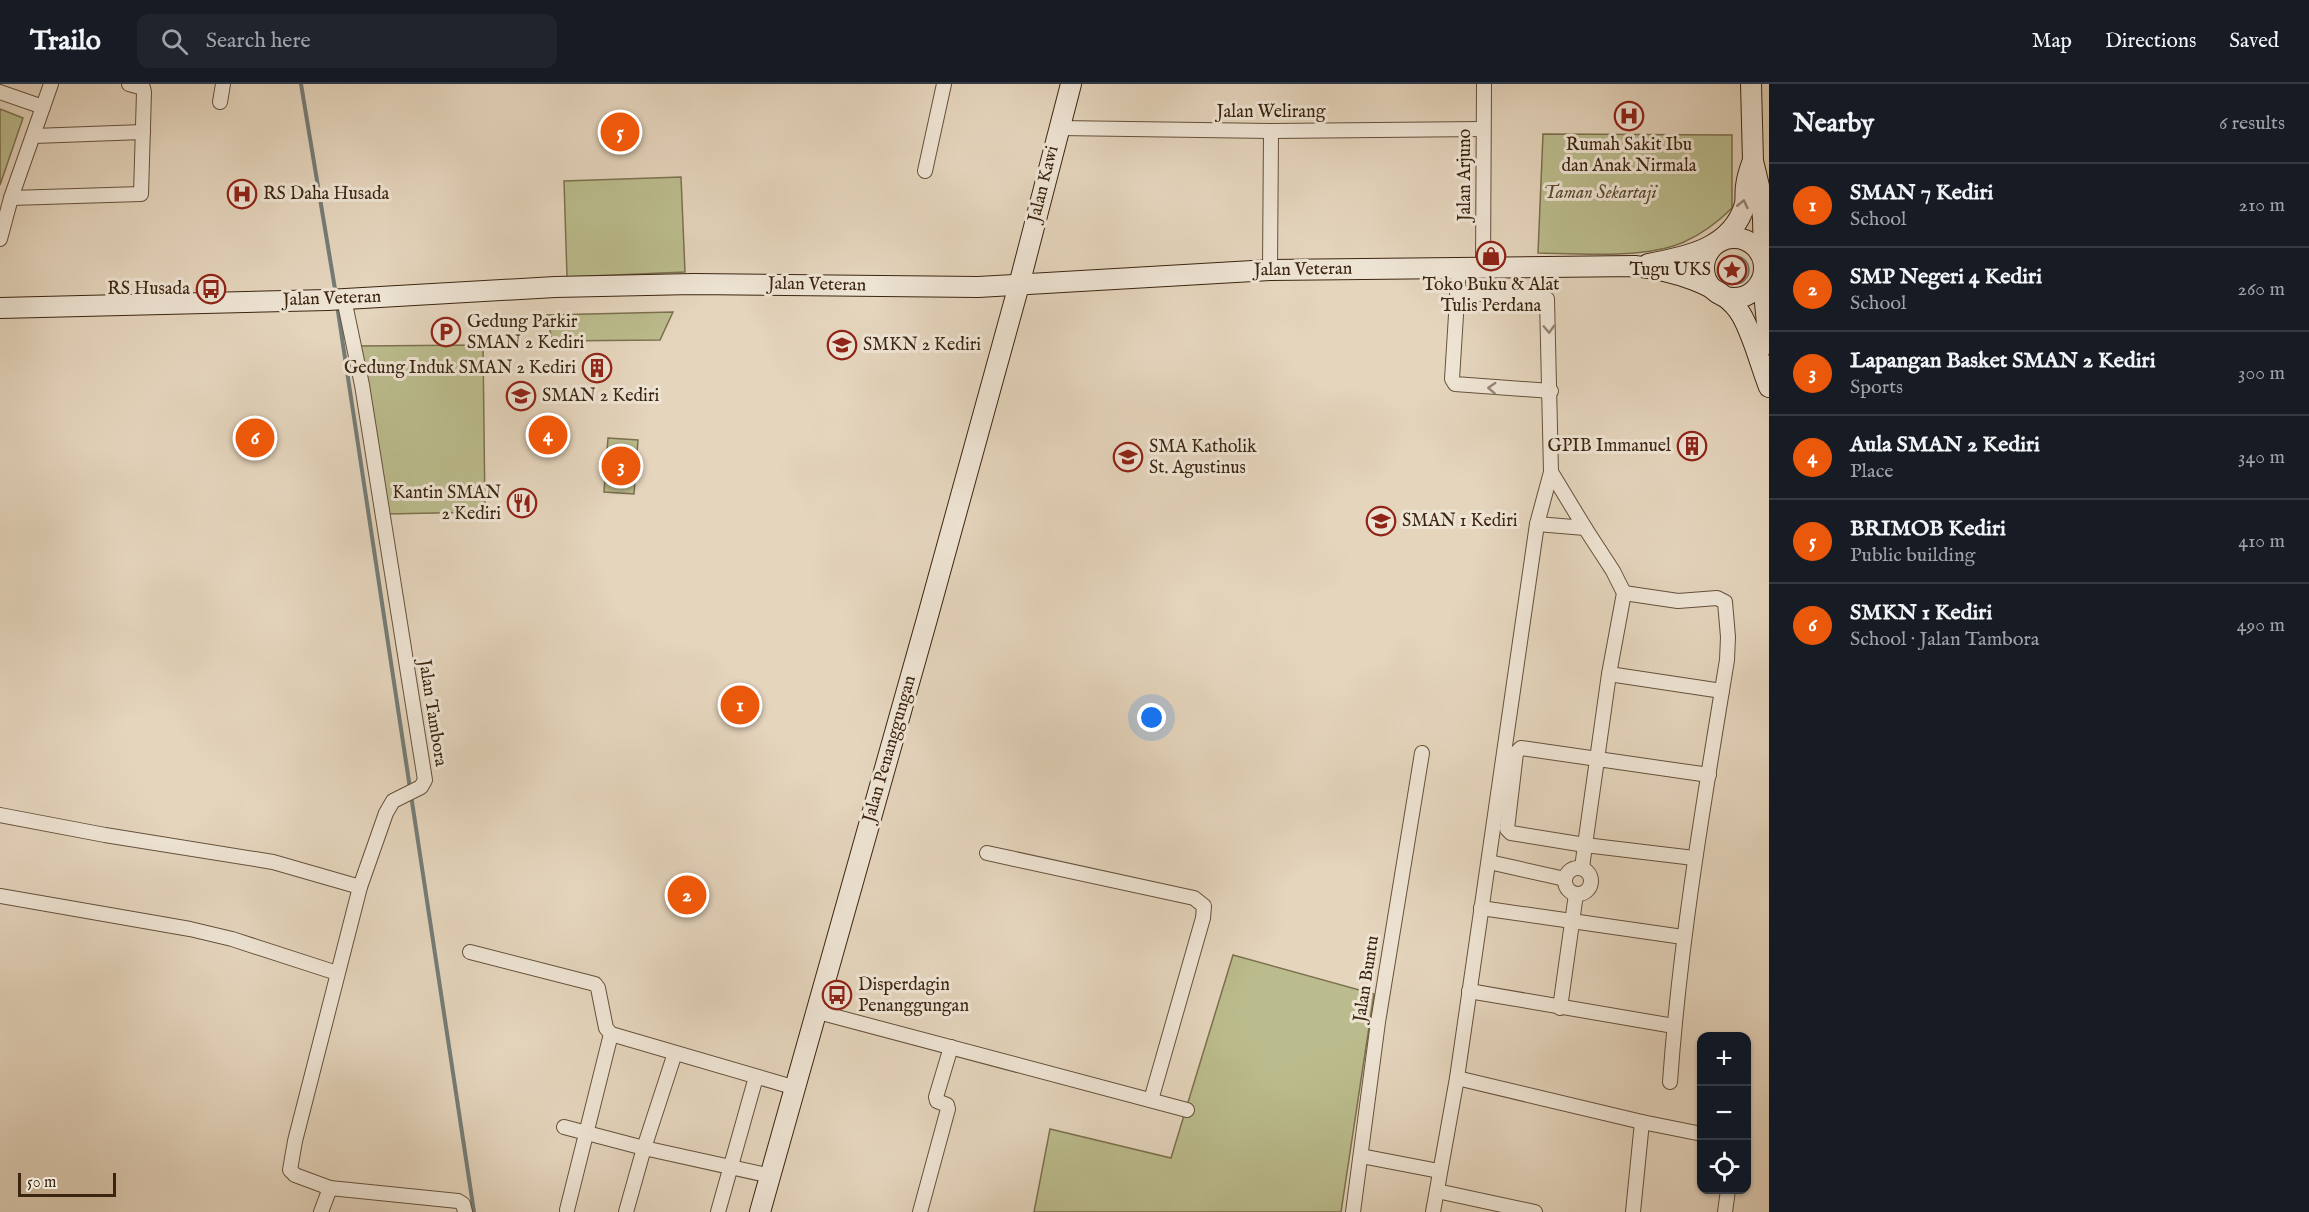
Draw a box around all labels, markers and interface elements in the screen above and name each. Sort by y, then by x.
search box [137,14,557,68]
text: Trailo [30,24,101,59]
icon: search [158,25,191,58]
text: Search here [206,27,311,55]
text: Map [2032,28,2072,55]
text: Directions [2105,28,2196,55]
text: Saved [2229,28,2279,55]
hospital icon: Rumah Sakit Ibu dan Anak Nirmala [1613,100,1645,132]
street label: Jalan Welirang [1215,101,1326,124]
text: Nearby [1793,107,1874,140]
pin: 5 [600,110,640,154]
text: 6 results [2219,111,2285,136]
street label: Jalan Arjuno [1454,128,1477,223]
place label: Rumah Sakit Ibu dan Anak Nirmala [1561,134,1697,178]
street label: Jalan Kawi [1023,143,1065,227]
hospital icon: RS Daha Husada [226,178,258,210]
text: SMAN 7 Kediri [1850,179,1993,207]
park label: Taman Sekartaji [1543,182,1658,205]
place label: RS Daha Husada [263,183,390,206]
text: 1 [1809,193,1816,218]
text: 210 m [2239,193,2285,218]
one-way arrow [1736,199,1749,209]
text: School [1850,207,1906,232]
shop icon: Toko Buku & Alat Tulis Perdana [1475,240,1507,272]
place icon: Tugu UKS [1716,254,1748,286]
street label: Jalan Veteran [1252,258,1353,282]
place label: Tugu UKS [1630,259,1711,282]
text: SMP Negeri 4 Kediri [1850,263,2042,291]
bus stop icon: RS Husada [195,273,227,305]
street label: Jalan Veteran [766,273,867,297]
place label: Toko Buku & Alat Tulis Perdana [1423,274,1559,318]
text: 2 [1808,277,1817,302]
text: 260 m [2238,277,2285,302]
place label: RS Husada [107,278,190,301]
street label: Jalan Veteran [280,286,382,312]
text: School [1850,291,1906,316]
place label: Gedung Parkir SMAN 2 Kediri [467,311,585,355]
parking icon: Gedung Parkir SMAN 2 Kediri [430,316,462,348]
one-way arrow [1543,325,1555,334]
school or university icon: SMKN 2 Kediri [826,329,858,361]
place label: SMKN 2 Kediri [863,334,981,357]
text: Lapangan Basket SMAN 2 Kediri [1850,347,2156,375]
building icon: Gedung Induk SMAN 2 Kediri [581,352,613,384]
place label: Gedung Induk SMAN 2 Kediri [344,357,576,380]
text: 3 [1809,361,1816,386]
text: 300 m [2238,361,2285,386]
text: Sports [1850,375,1903,400]
school or university icon: SMAN 2 Kediri [505,380,537,412]
one-way arrow [1488,382,1497,395]
place label: SMAN 2 Kediri [542,385,660,408]
pin: 4 [528,412,568,458]
pin: 6 [236,416,274,460]
building icon: GPIB Immanuel [1676,430,1708,462]
text: Aula SMAN 2 Kediri [1850,431,2040,459]
place label: GPIB Immanuel [1547,435,1671,458]
place label: SMA Katholik St. Agustinus [1149,436,1257,480]
school or university icon: SMA Katholik St. Agustinus [1112,441,1144,473]
pin: 3 [602,444,640,488]
text: 4 [1808,445,1817,470]
text: 340 m [2238,445,2285,470]
text: Place [1850,459,1893,484]
place label: Kantin SMAN 2 Kediri [392,482,501,526]
restaurant icon: Kantin SMAN 2 Kediri [506,487,538,519]
school or university icon: SMAN 1 Kediri [1365,505,1397,537]
place label: SMAN 1 Kediri [1402,510,1518,533]
text: BRIMOB Kediri [1850,515,2006,543]
text: 5 [1809,529,1816,554]
text: 410 m [2238,529,2285,554]
text: Public building [1850,543,1975,568]
text: SMKN 1 Kediri [1850,599,1992,627]
text: 6 [1808,613,1817,638]
text: 490 m [2237,613,2285,638]
text: School · Jalan Tambora [1850,627,2039,652]
street label: Jalan Tambora [412,656,452,768]
street label: Jalan Penanggungan [857,672,922,827]
pin: 1 [720,682,760,728]
your location [1137,703,1166,732]
pin: 2 [668,872,706,918]
street label: Jalan Buntu [1349,934,1385,1026]
place label: Disperdagin Penanggungan [858,974,969,1018]
bus stop icon: Disperdagin Penanggungan [821,979,853,1011]
map controls [1697,1032,1751,1194]
button: + [1697,1032,1751,1086]
button: − [1697,1086,1751,1140]
button: locate [1697,1140,1751,1194]
scale bar [18,1170,116,1198]
text: 50 m [27,1173,56,1193]

